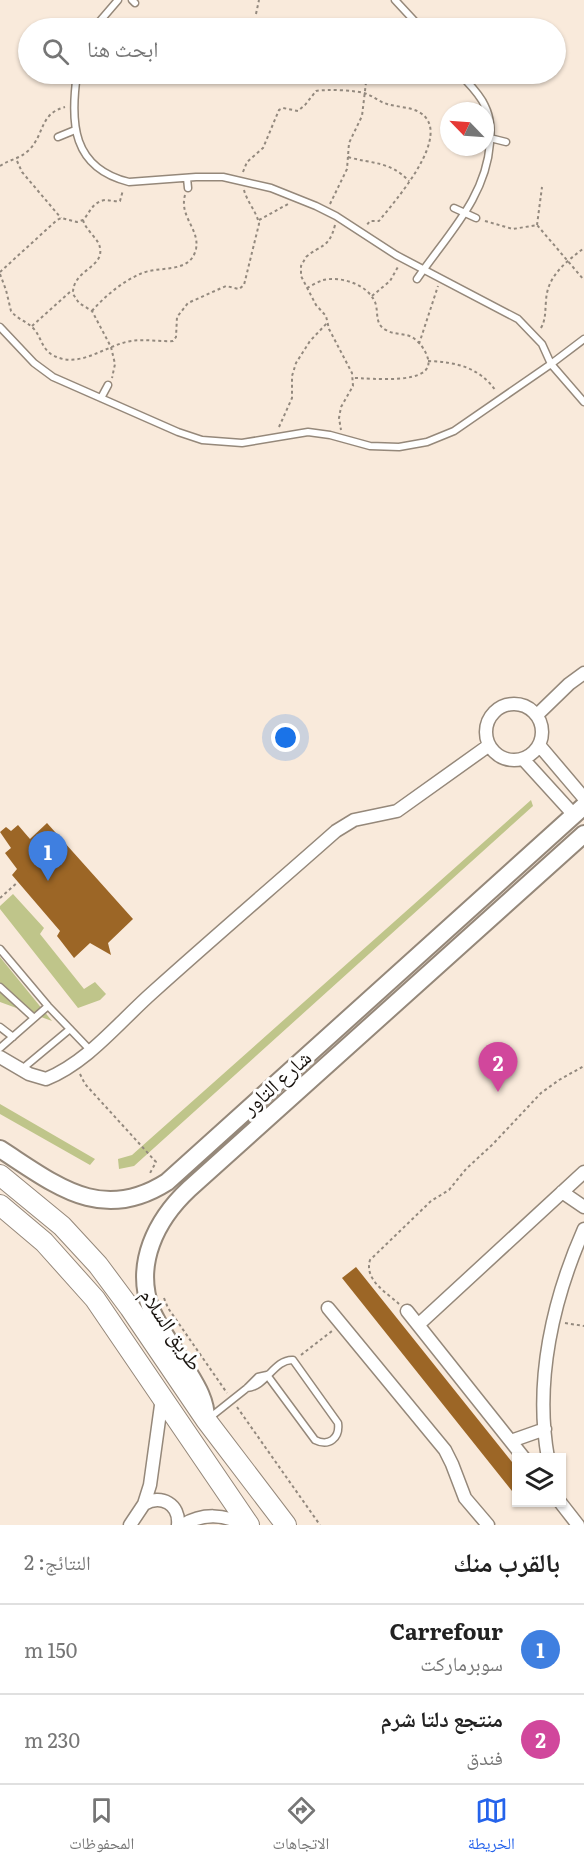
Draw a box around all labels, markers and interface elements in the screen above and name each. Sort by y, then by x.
search box [18,18,566,84]
text: ابحث هنا [87,31,158,64]
icon: search [39,35,72,68]
north arrow [440,102,494,156]
your location [271,723,300,752]
pin: 1 [28,832,68,881]
street label: شارع التاور [233,1041,317,1121]
pin: 2 [478,1042,518,1092]
street label: طريق السلام [133,1280,212,1376]
map controls [512,1453,566,1507]
button: layers [512,1453,566,1507]
text: بالقرب منك [453,1541,560,1580]
text: النتائج: 2 [24,1546,91,1576]
text: Carrefour [390,1614,503,1647]
text: 150 m [24,1634,77,1664]
text: 1 [536,1634,545,1664]
text: سوبرماركت [420,1647,503,1677]
text: منتجع دلتا شرم [381,1701,503,1734]
text: 230 m [24,1724,80,1754]
text: 2 [535,1724,546,1754]
text: فندق [466,1741,503,1771]
tab: المحفوظات [69,1794,134,1859]
tab: الاتجاهات [273,1794,329,1859]
tab: الخريطة [468,1794,515,1859]

